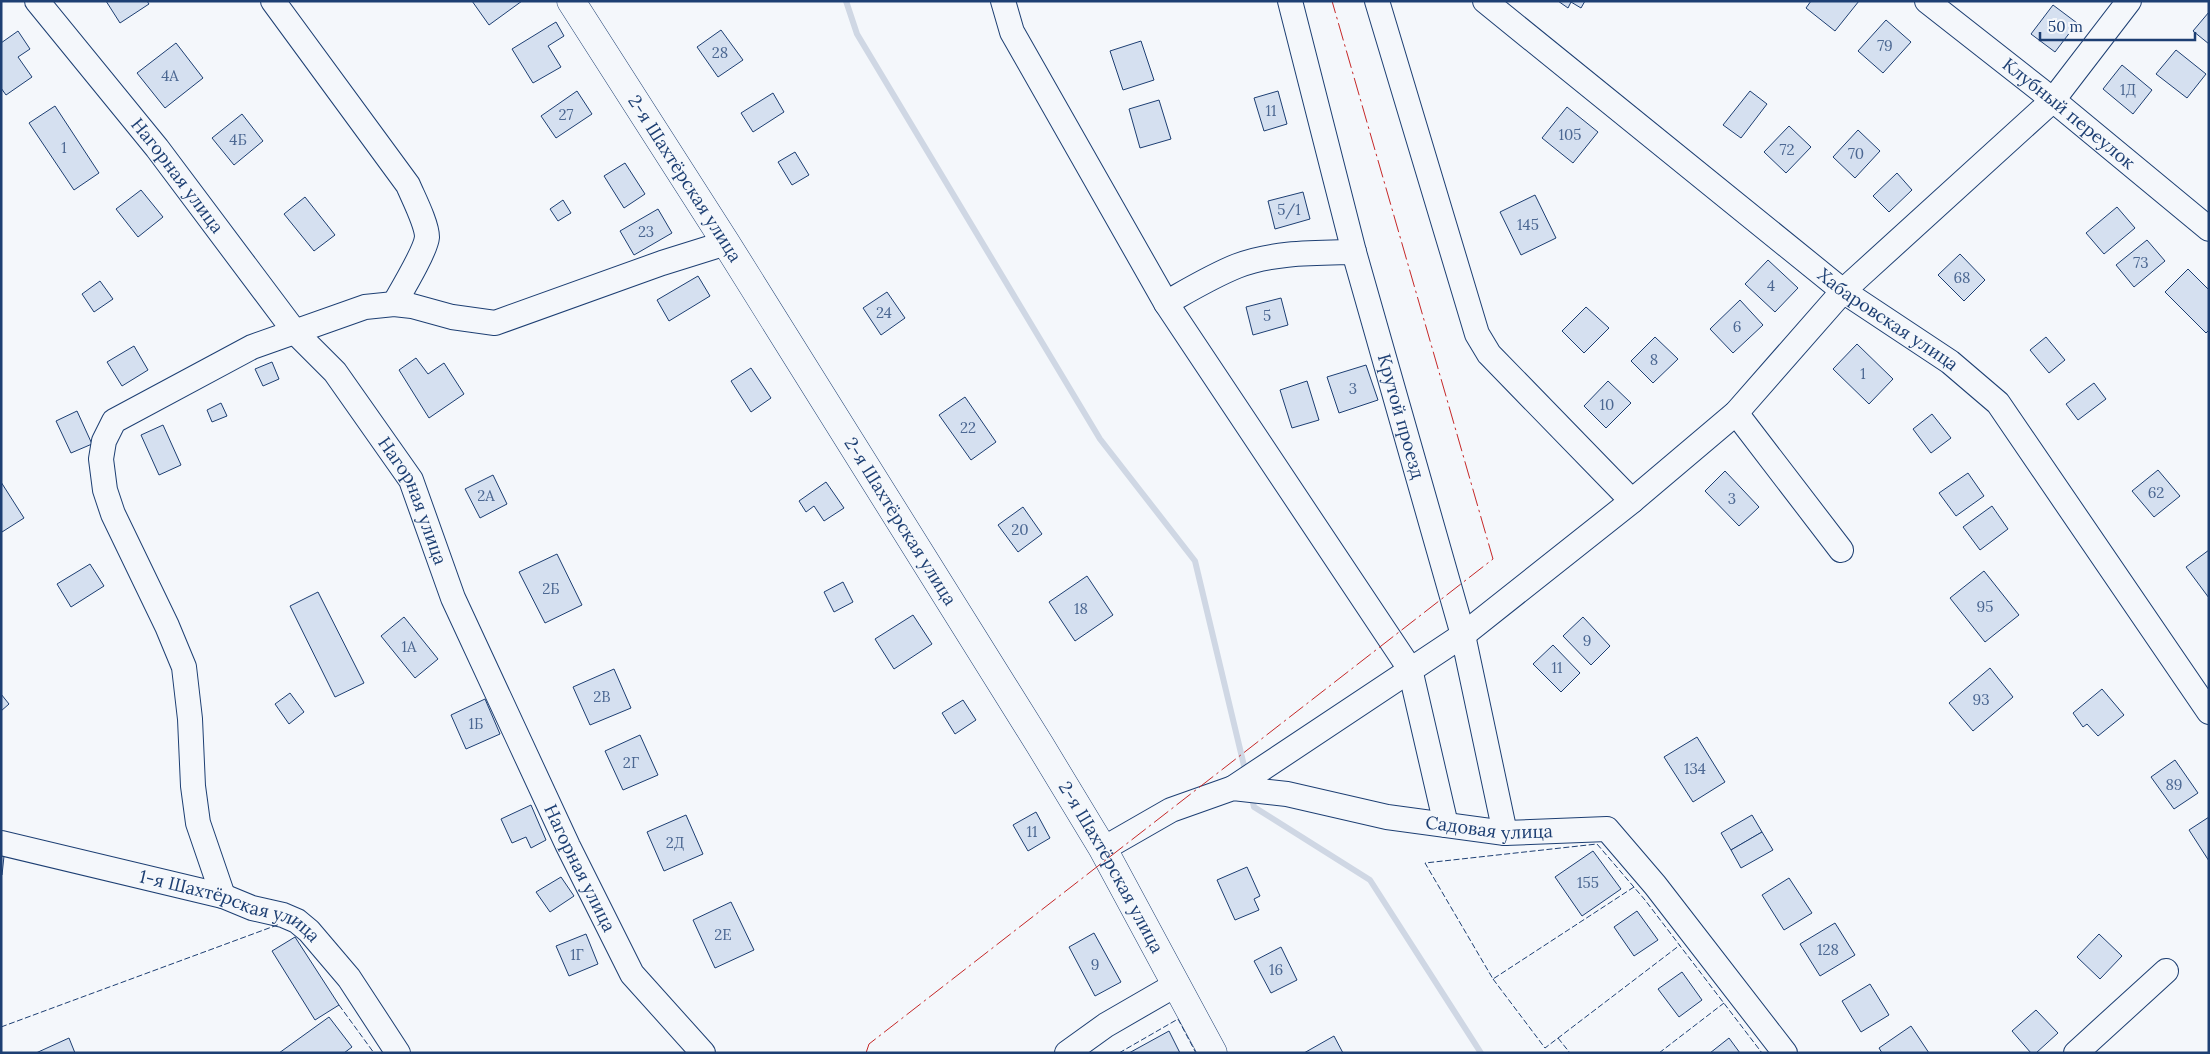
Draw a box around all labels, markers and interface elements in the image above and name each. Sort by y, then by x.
scale bar [2040,10,2195,42]
text: 50 m [2048,17,2083,36]
house number: 79 [1877,36,1893,55]
house number: 28 [712,43,728,62]
street label: Клубный переулок [1998,53,2140,174]
house number: 4А [161,66,179,85]
house number: 1Д [2120,80,2136,99]
street label: 2-я Шахтёрская улица [623,91,747,266]
house number: 11 [1266,101,1276,120]
house number: 27 [559,105,574,124]
street label: Нагорная улица [126,113,229,238]
house number: 105 [1559,125,1581,144]
house number: 4Б [229,130,247,149]
house number: 1 [61,138,67,157]
house number: 72 [1780,140,1794,159]
house number: 70 [1848,144,1864,163]
house number: 5/1 [1277,200,1301,220]
house number: 145 [1517,215,1539,234]
house number: 23 [638,222,654,241]
house number: 73 [2133,253,2149,272]
street label: Хабаровская улица [1813,263,1964,375]
house number: 68 [1953,268,1971,287]
house number: 4 [1767,276,1775,295]
house number: 24 [876,303,892,322]
house number: 5 [1263,306,1271,325]
house number: 6 [1733,317,1741,336]
house number: 8 [1650,350,1658,369]
street label: Крутой проезд [1373,351,1430,482]
house number: 1 [1860,364,1866,383]
house number: 3 [1349,379,1357,398]
house number: 10 [1600,395,1614,414]
house number: 22 [960,418,976,437]
street label: Нагорная улица [373,432,452,568]
street label: 2-я Шахтёрская улица [840,433,962,610]
house number: 62 [2148,483,2164,502]
house number: 2А [477,486,495,505]
house number: 3 [1728,489,1736,508]
house number: 20 [1011,520,1029,539]
house number: 2Б [542,579,560,598]
house number: 95 [1977,597,1993,616]
house number: 18 [1074,599,1088,618]
house number: 9 [1583,631,1591,650]
house number: 1А [401,637,417,656]
house number: 11 [1552,658,1562,677]
house number: 2В [593,687,611,706]
house number: 93 [1972,690,1990,709]
house number: 1Б [469,714,483,733]
house number: 2Г [623,753,639,772]
house number: 134 [1684,759,1706,778]
house number: 89 [2166,775,2183,794]
street label: 2-я Шахтёрская улица [1054,777,1169,957]
street label: Нагорная улица [539,800,621,936]
street label: Садовая улица [1424,810,1553,844]
house number: 11 [1027,822,1037,841]
house number: 2Д [666,833,684,852]
street label: 1-я Шахтёрская улица [137,864,325,947]
house number: 155 [1577,873,1599,892]
house number: 2Е [714,925,732,944]
house number: 128 [1817,940,1839,959]
house number: 1Г [570,945,584,964]
house number: 9 [1091,955,1099,974]
house number: 16 [1269,960,1283,979]

